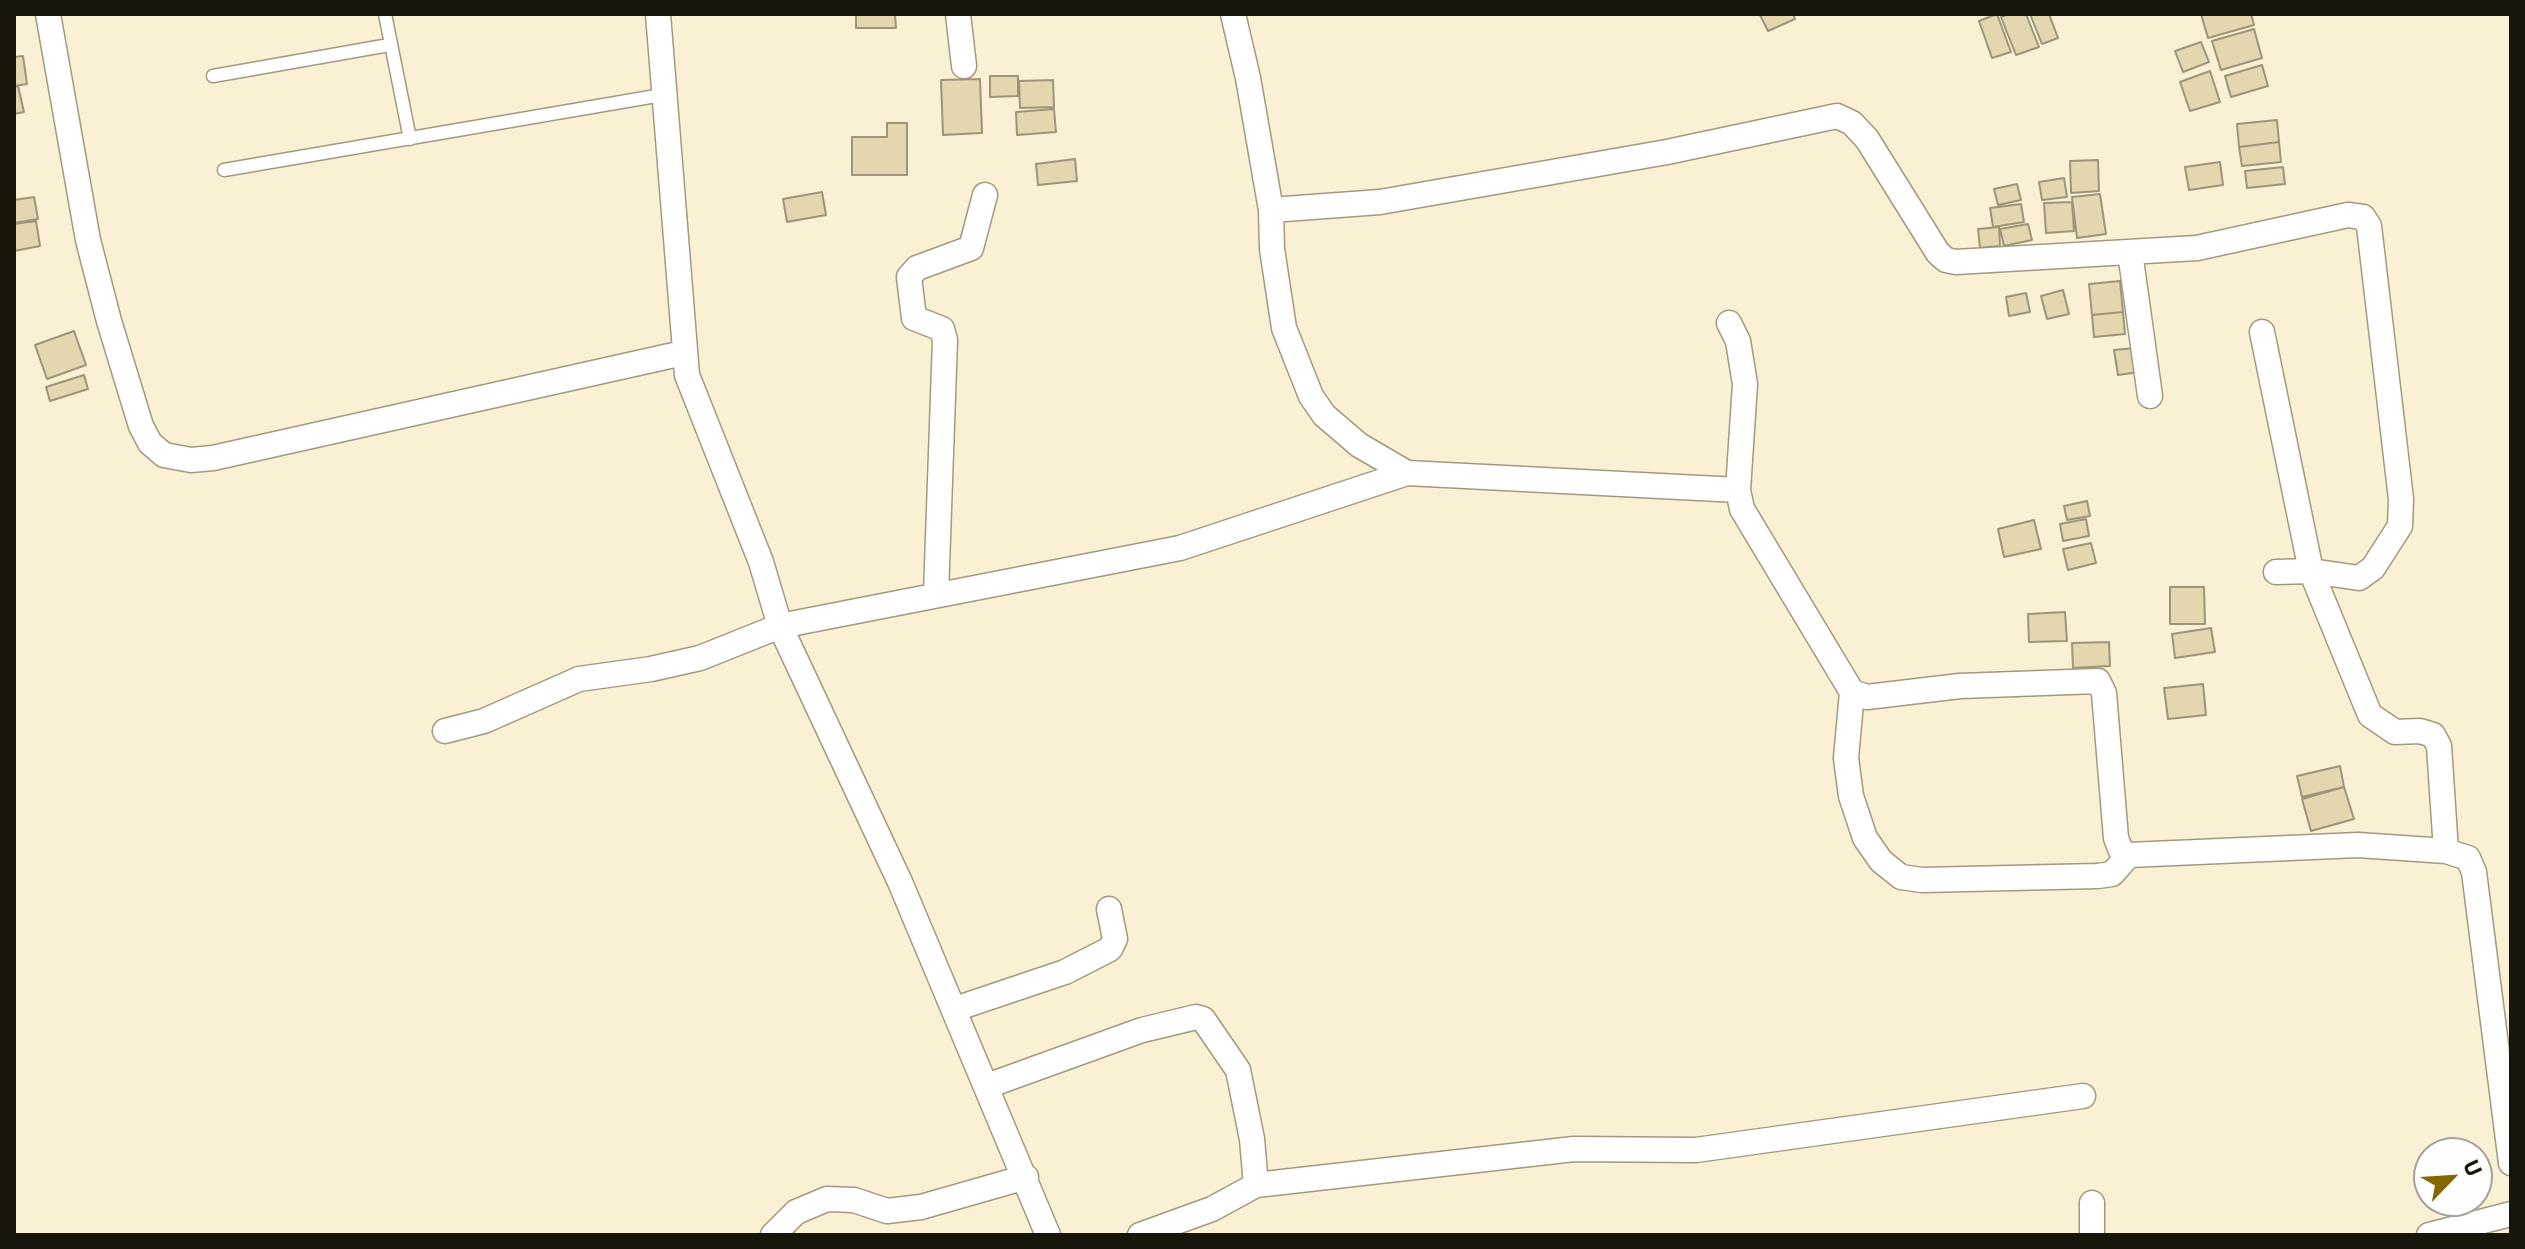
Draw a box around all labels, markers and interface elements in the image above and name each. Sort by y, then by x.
north arrow [2413,1137,2493,1217]
text: U [2457,1154,2490,1181]

